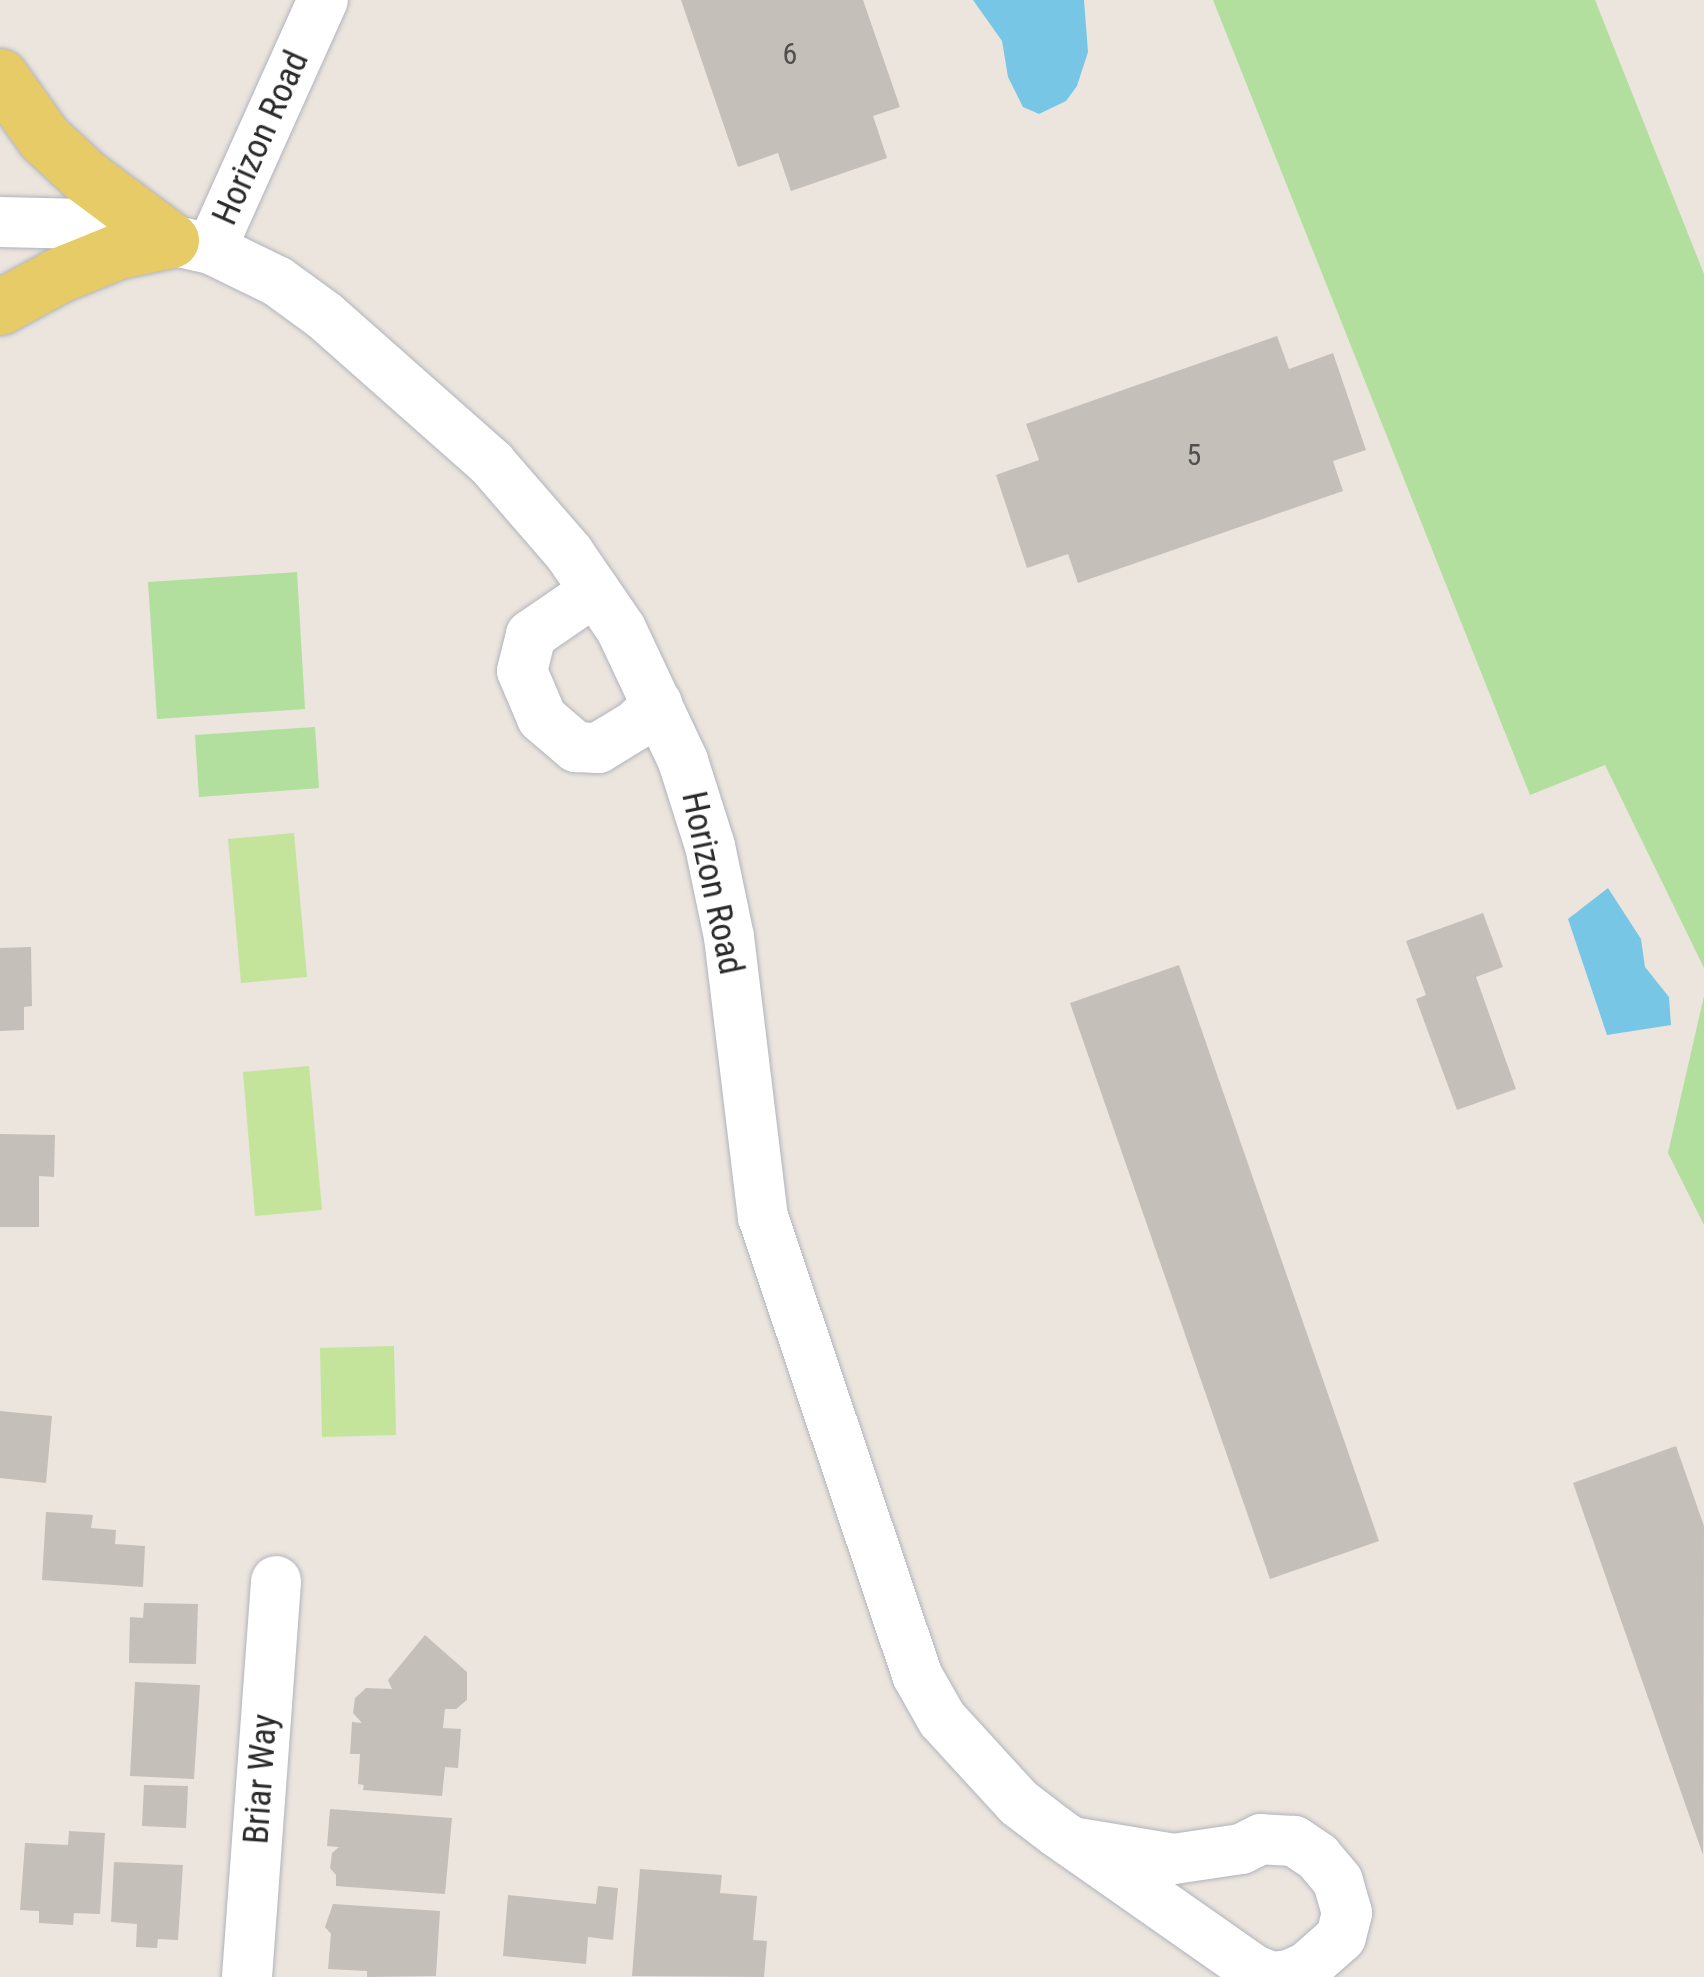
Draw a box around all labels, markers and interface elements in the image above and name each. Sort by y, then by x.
house number: 6 [783,36,797,72]
street label: Horizon Road [204,45,318,231]
house number: 5 [1187,437,1201,473]
street label: Horizon Road [672,788,752,978]
street label: Briar Way [236,1712,286,1846]

